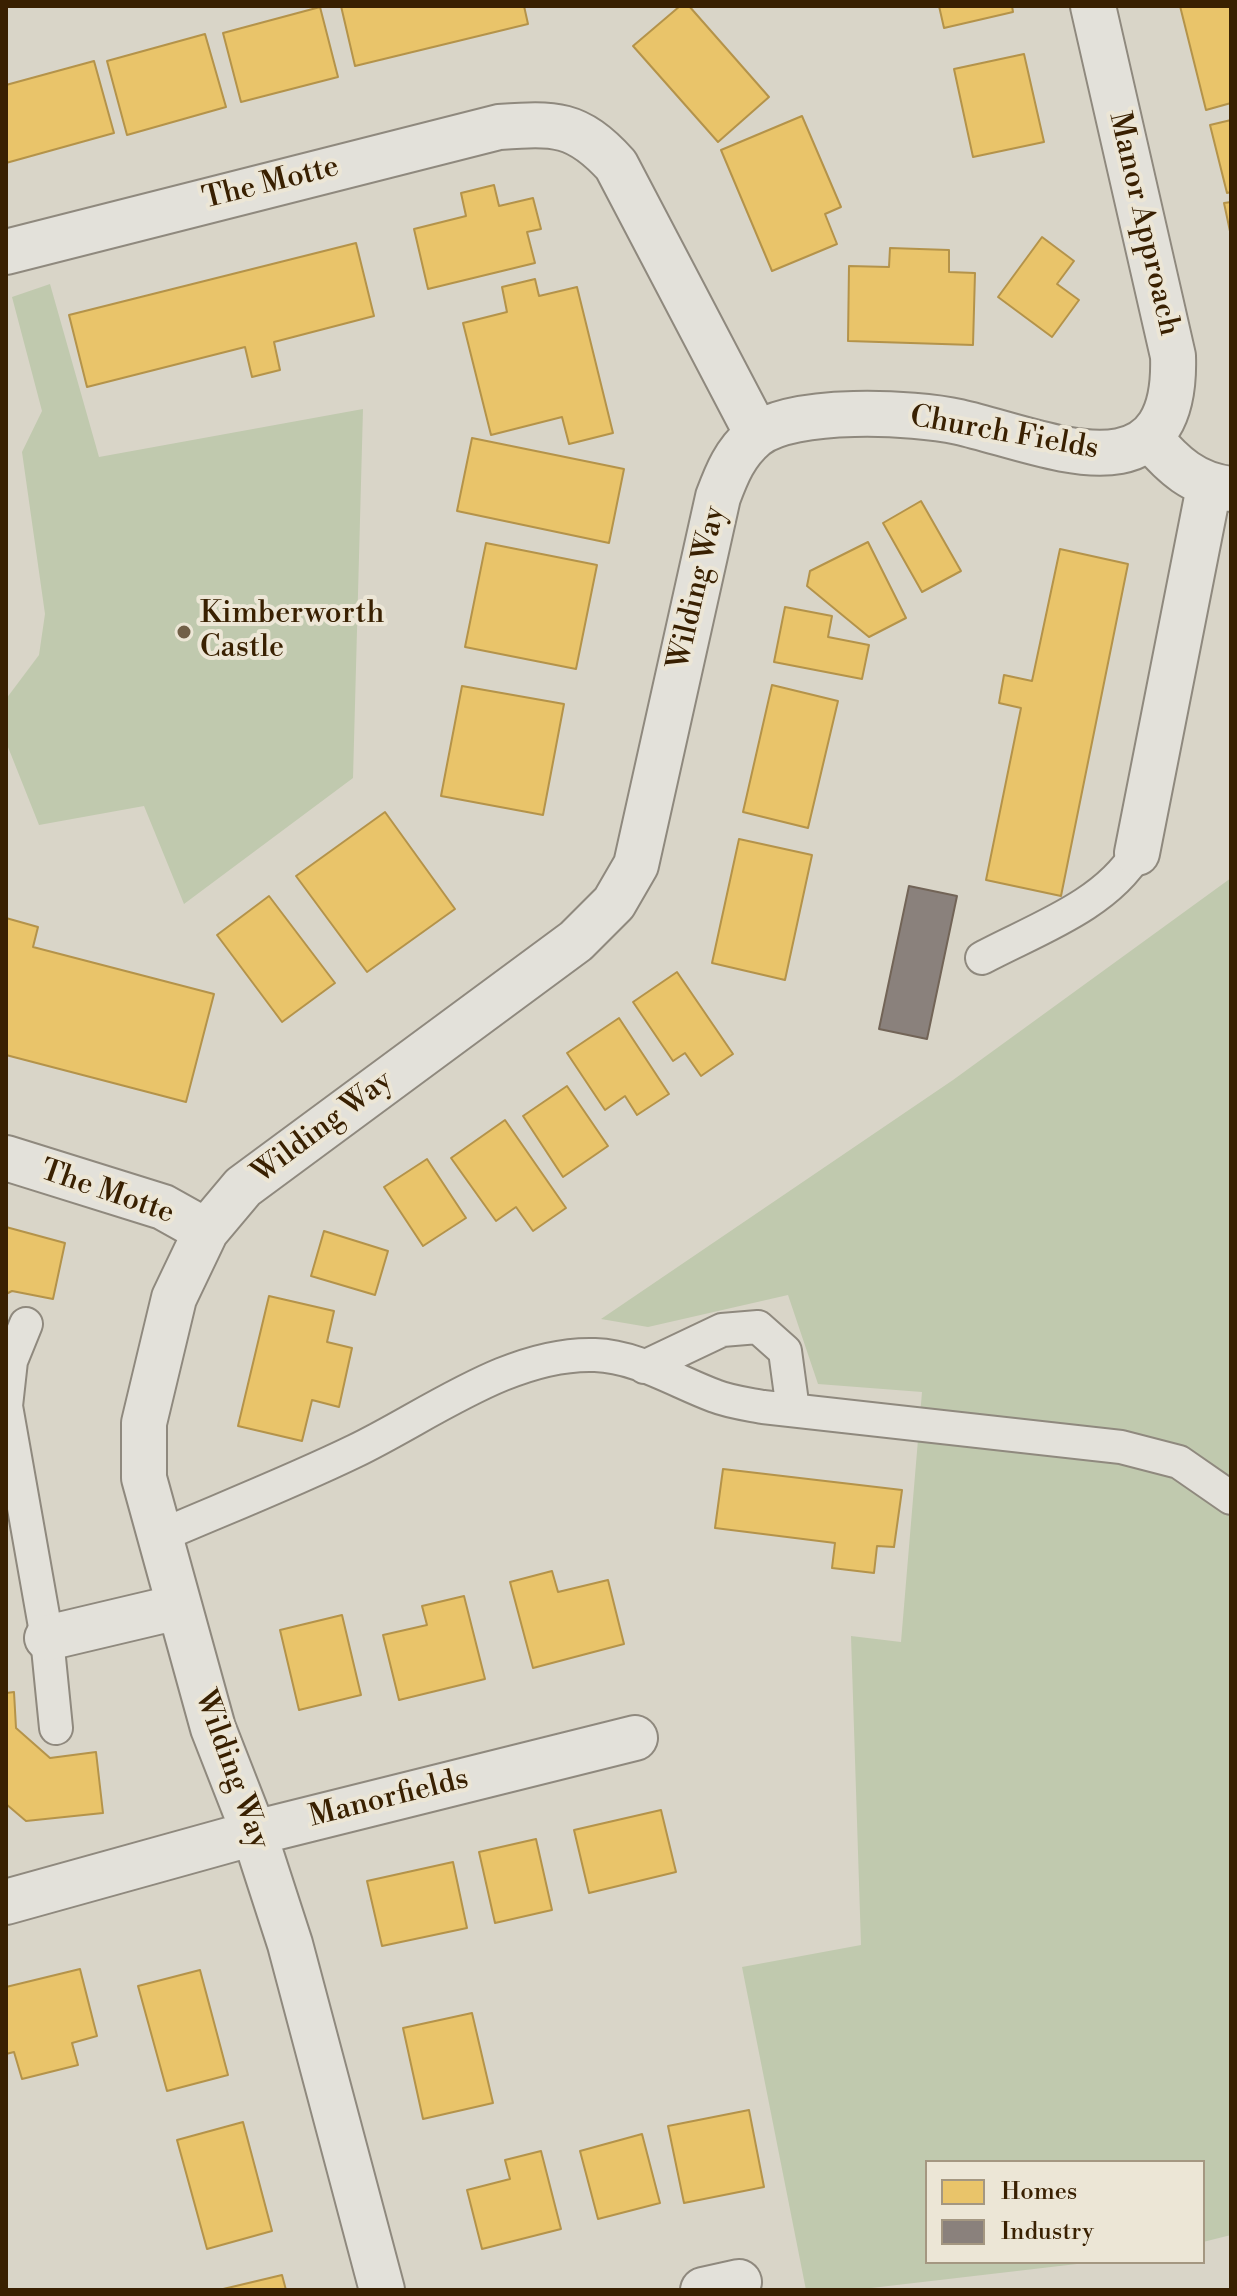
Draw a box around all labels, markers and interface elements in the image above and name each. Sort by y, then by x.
street label: Manor Approach [1100,109,1186,339]
street label: The Motte [199,150,343,218]
street label: Church Fields [907,400,1101,468]
street label: Wilding Way [662,503,734,673]
place label: Kimberworth Castle [200,597,384,668]
marker: Kimberworth Castle [175,623,193,641]
street label: Wilding Way [246,1064,400,1192]
street label: The Motte [35,1153,179,1233]
street label: Wilding Way [186,1686,276,1854]
street label: Manorfields [306,1762,472,1836]
legend [925,2160,1205,2264]
text: Homes [1001,2177,1077,2207]
text: Industry [1001,2217,1094,2247]

